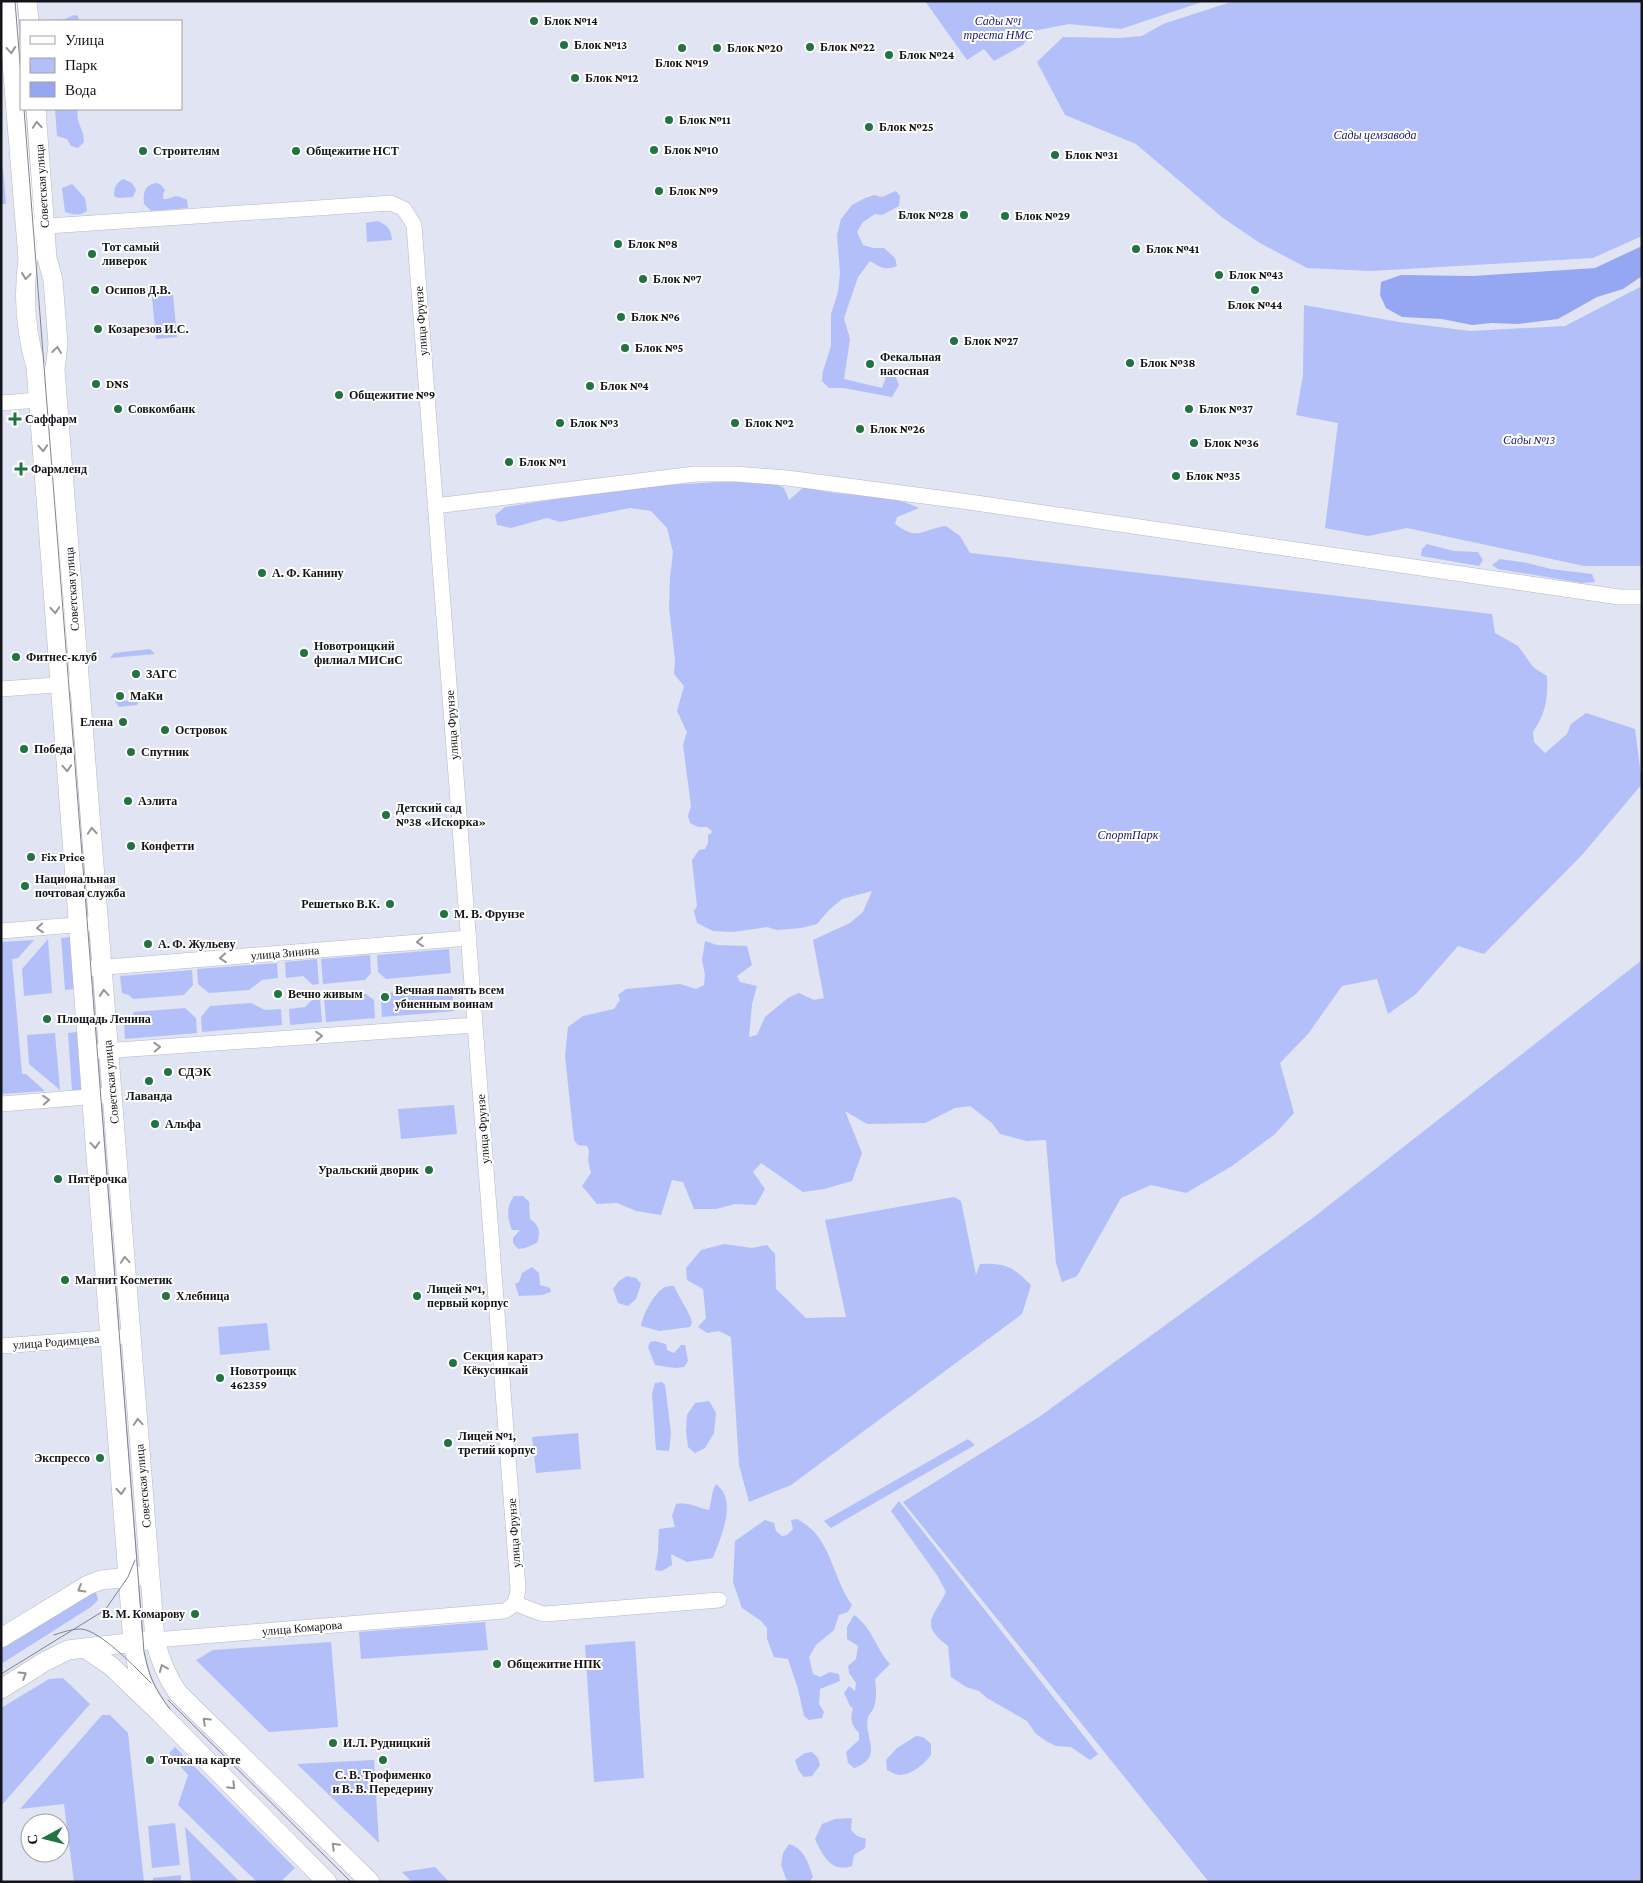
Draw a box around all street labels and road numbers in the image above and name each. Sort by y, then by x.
street label: Советская улица [32,143,52,228]
street label: улица Фрунзе [412,286,430,356]
street label: Советская улица [62,546,82,631]
street label: улица Фрунзе [443,690,461,760]
street label: улица Зинина [250,943,321,963]
street label: Советская улица [100,1039,122,1124]
street label: улица Фрунзе [474,1094,492,1164]
street label: улица Родимцева [12,1332,100,1352]
street label: Советская улица [132,1443,154,1528]
street label: улица Фрунзе [505,1498,523,1568]
street label: улица Комарова [261,1617,343,1638]

